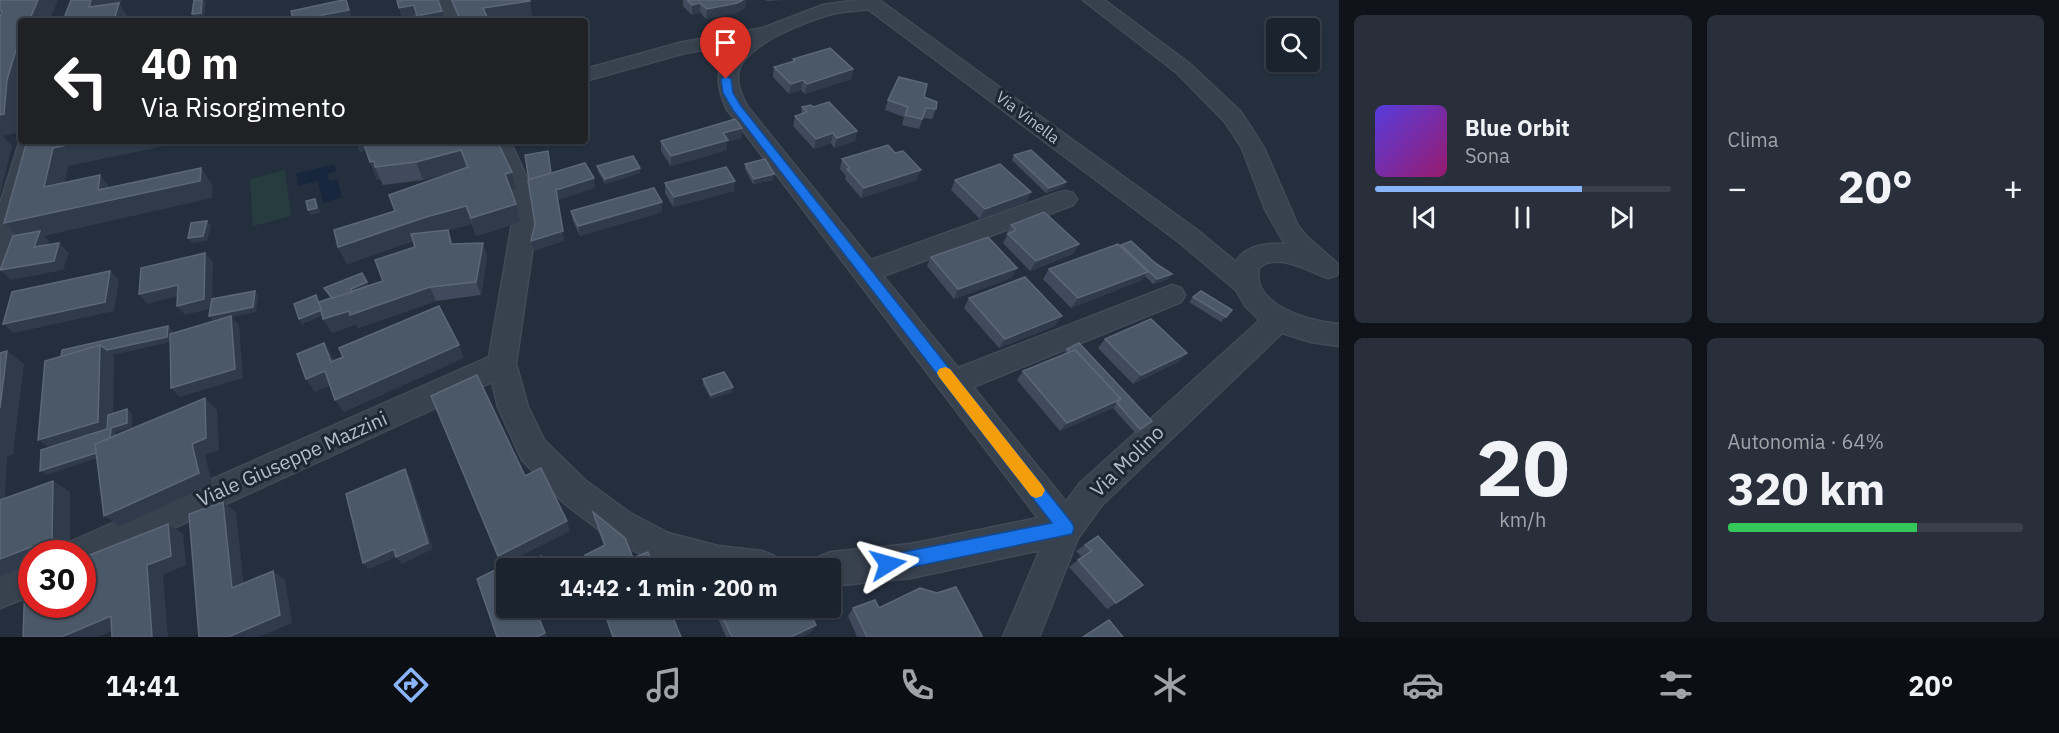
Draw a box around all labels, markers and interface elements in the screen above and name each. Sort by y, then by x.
pin [700,17,751,79]
map controls [1266,18,1320,72]
button: search [1266,18,1320,72]
icon: arrive [709,26,742,59]
text: 40 m [141,36,239,91]
icon: left [42,42,120,120]
street label: Via Vinella [992,86,1064,148]
text: Via Risorgimento [141,89,346,124]
text: Blue Orbit [1465,113,1570,142]
text: Clima [1728,126,1779,153]
text: Sona [1465,142,1510,169]
text: 20° [1838,157,1913,215]
text: − [1728,166,1747,209]
text: + [2003,166,2023,209]
icon: previous [1408,201,1441,234]
icon: pause [1506,201,1539,234]
icon: next [1605,201,1638,234]
street label: Viale Giuseppe Mazzini [192,404,391,513]
text: 20 [1476,416,1570,517]
street label: Via Molino [1084,419,1169,503]
text: Autonomia · 64% [1728,428,1884,455]
text: 320 km [1728,459,1885,517]
text: km/h [1499,506,1546,533]
position arrow [856,532,920,596]
speed limit sign: 30 [18,540,96,618]
text: 14:42 · 1 min · 200 m [559,573,778,602]
icon: directions [390,664,432,706]
icon: music [643,664,685,706]
icon: phone [896,664,938,706]
icon: climate [1149,664,1191,706]
icon: car [1402,664,1444,706]
icon: filters [1655,664,1697,706]
text: 14:41 [106,668,179,703]
text: 20° [1908,668,1953,703]

